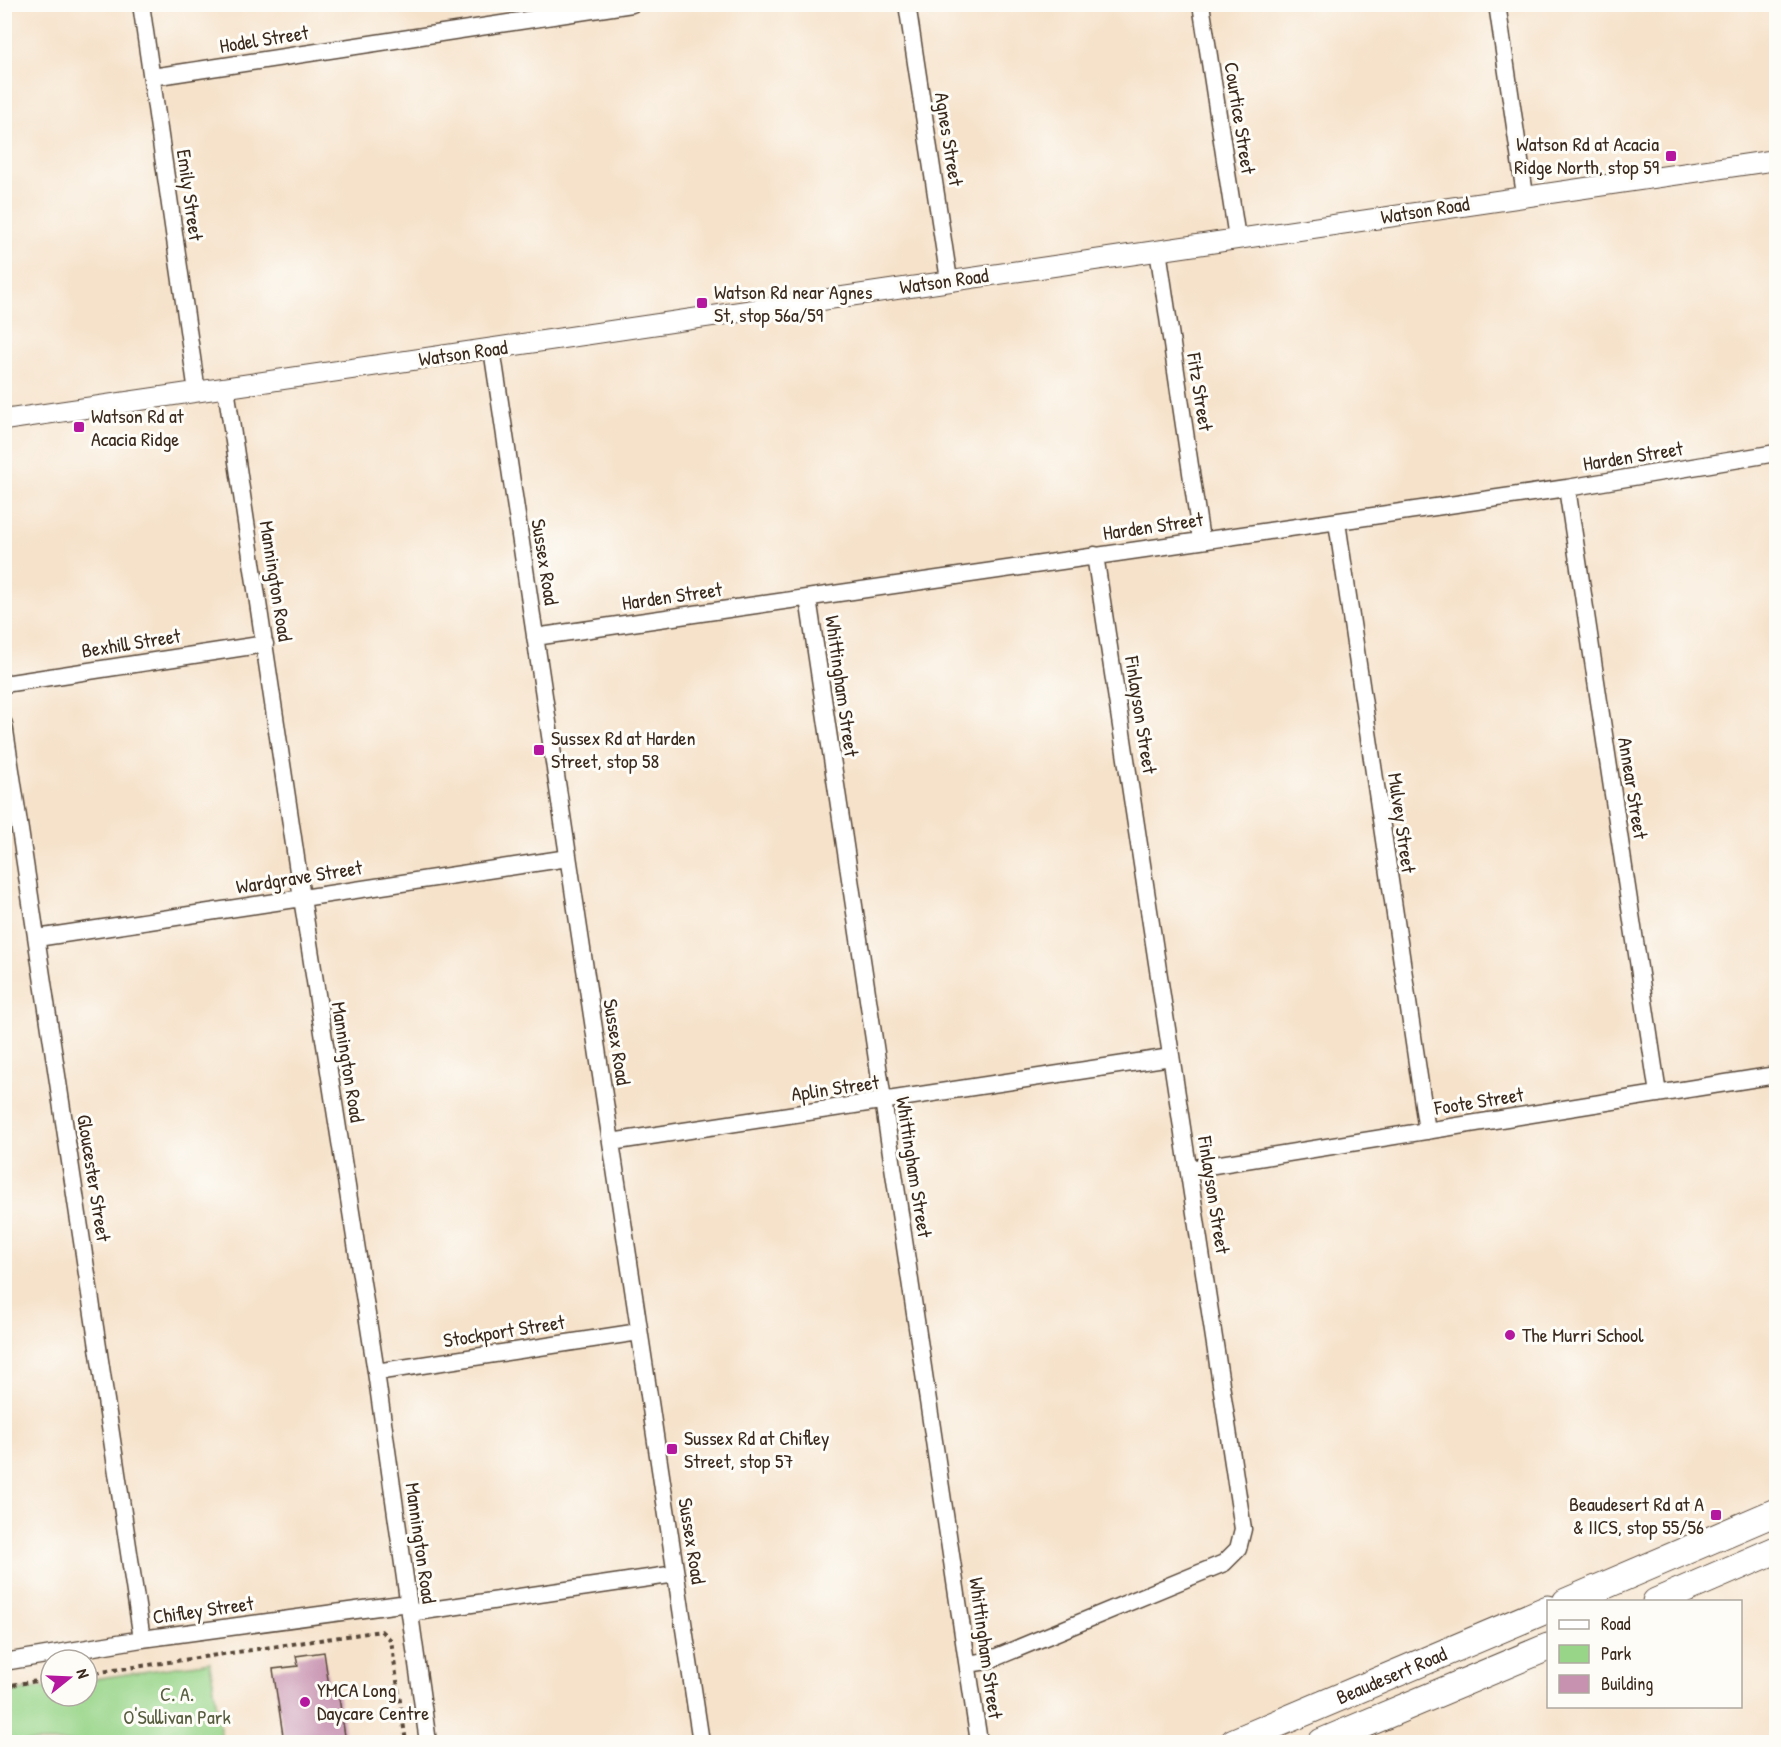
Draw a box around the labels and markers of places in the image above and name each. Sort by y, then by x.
place label: Watson Rd at Acacia Ridge North, stop 59 [1514,130,1659,180]
marker: Watson Rd at Acacia Ridge North, stop 59 [1664,149,1678,163]
place label: Watson Rd near Agnes St, stop 56a/59 [714,278,873,328]
marker: Watson Rd near Agnes St, stop 56a/59 [695,296,709,310]
place label: Watson Rd at Acacia Ridge [91,402,185,452]
marker: Watson Rd at Acacia Ridge [72,420,86,434]
place label: Sussex Rd at Harden Street, stop 58 [551,724,696,774]
marker: Sussex Rd at Harden Street, stop 58 [532,743,546,757]
place label: The Murri School [1522,1321,1644,1348]
marker: The Murri School [1503,1328,1517,1342]
place label: Sussex Rd at Chifley Street, stop 57 [684,1424,829,1474]
marker: Sussex Rd at Chifley Street, stop 57 [665,1442,679,1456]
place label: Beaudesert Rd at A & IICS, stop 55/56 [1569,1490,1704,1540]
marker: Beaudesert Rd at A & IICS, stop 55/56 [1709,1508,1723,1522]
place label: YMCA Long Daycare Centre [317,1676,429,1726]
marker: YMCA Long Daycare Centre [298,1695,312,1709]

